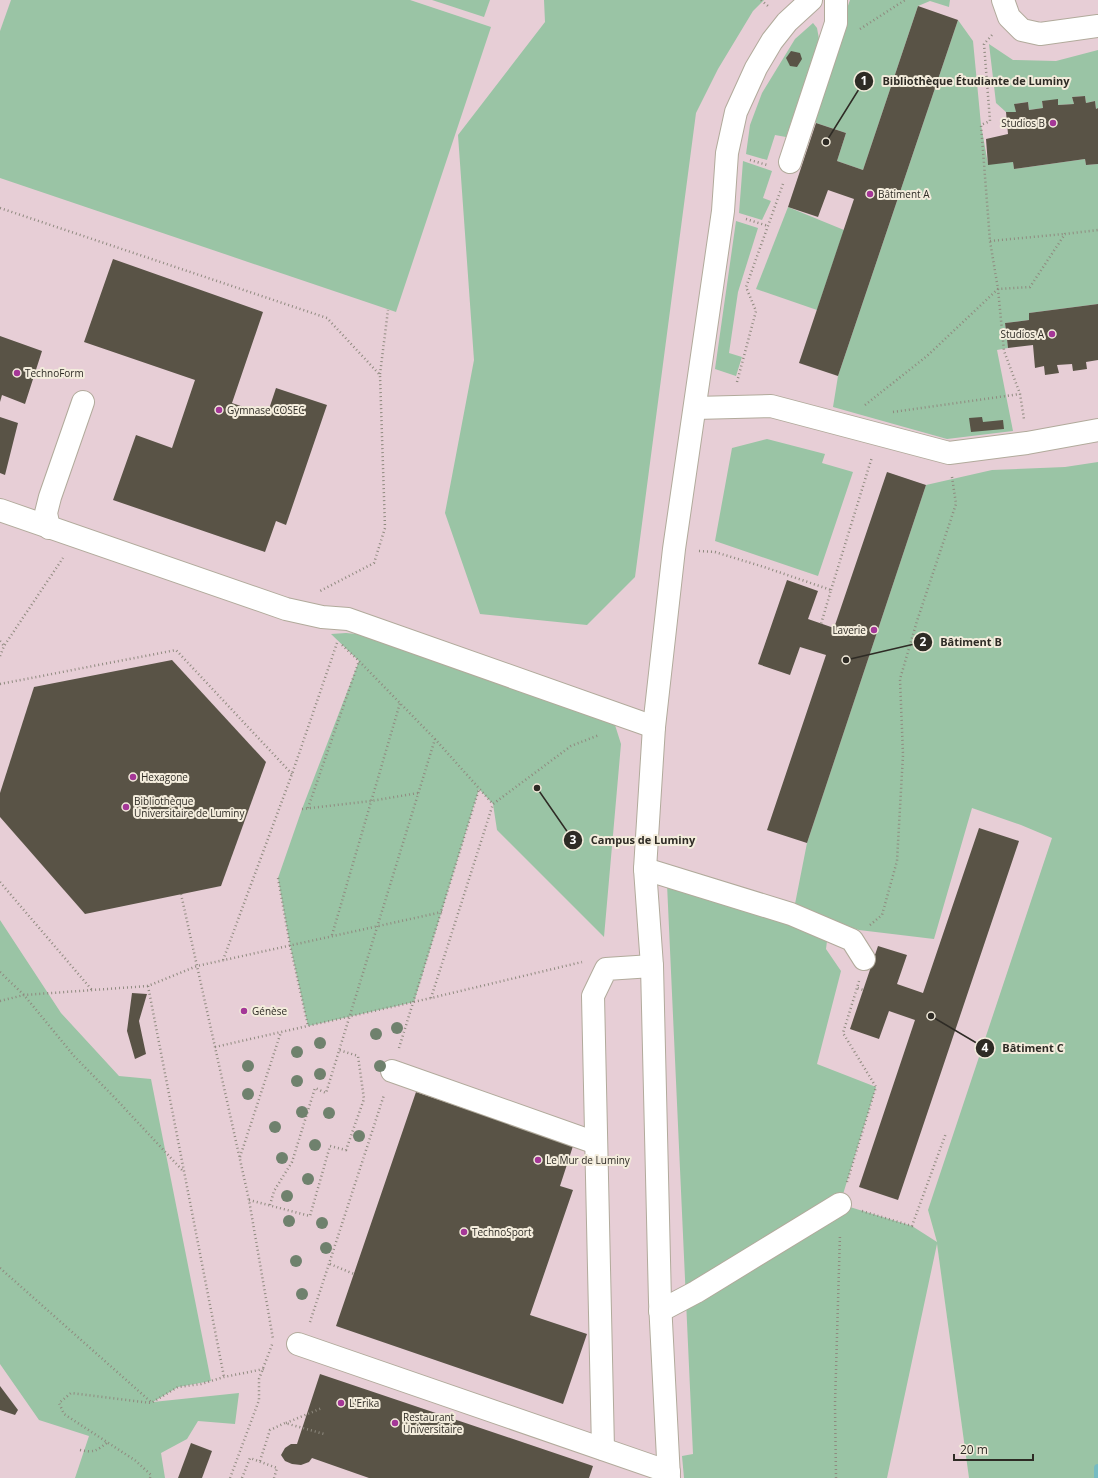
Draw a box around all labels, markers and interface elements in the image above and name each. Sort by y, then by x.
callout: Bibliothèque Étudiante de Luminy [854,70,1077,93]
text: 1 [861,72,867,89]
text: Bibliothèque Étudiante de Luminy [882,73,1070,88]
place label: Studios B [1001,116,1045,130]
marker: Studios B [1048,118,1058,128]
place label: Bâtiment A [878,187,930,201]
marker: Bâtiment A [865,189,875,199]
place label: Studios A [1000,327,1045,341]
marker: Studios A [1047,329,1057,339]
place label: TechnoForm [25,366,84,380]
marker: TechnoForm [12,368,22,378]
place label: Gymnase COSEC [227,403,305,417]
marker: Gymnase COSEC [214,405,224,415]
place label: Laverie [832,623,866,637]
marker: Laverie [869,625,879,635]
callout: Bâtiment B [913,631,1010,654]
text: 2 [920,633,927,650]
text: Bâtiment B [940,634,1002,649]
place label: Hexagone [141,770,188,784]
marker: Hexagone [128,772,138,782]
place label: Bibliothèque Universitaire de Luminy [134,794,245,820]
marker: Bibliothèque Universitaire de Luminy [121,802,131,812]
callout: Campus de Luminy [563,828,703,851]
text: 3 [570,831,577,848]
text: Campus de Luminy [591,832,696,847]
place label: Génèse [252,1004,287,1018]
marker: Génèse [239,1006,249,1016]
callout: Bâtiment C [975,1036,1072,1059]
text: 4 [982,1039,989,1056]
text: Bâtiment C [1002,1040,1064,1055]
place label: Le Mur de Luminy [546,1153,631,1167]
marker: Le Mur de Luminy [533,1155,543,1165]
place label: TechnoSport [472,1225,532,1239]
marker: TechnoSport [459,1227,469,1237]
place label: L'Erika [349,1396,379,1410]
marker: L'Erika [336,1398,346,1408]
place label: Restaurant Universitaire [403,1410,463,1436]
marker: Restaurant Universitaire [390,1418,400,1428]
scale bar [954,1436,1033,1462]
text: 20 m [960,1441,988,1458]

